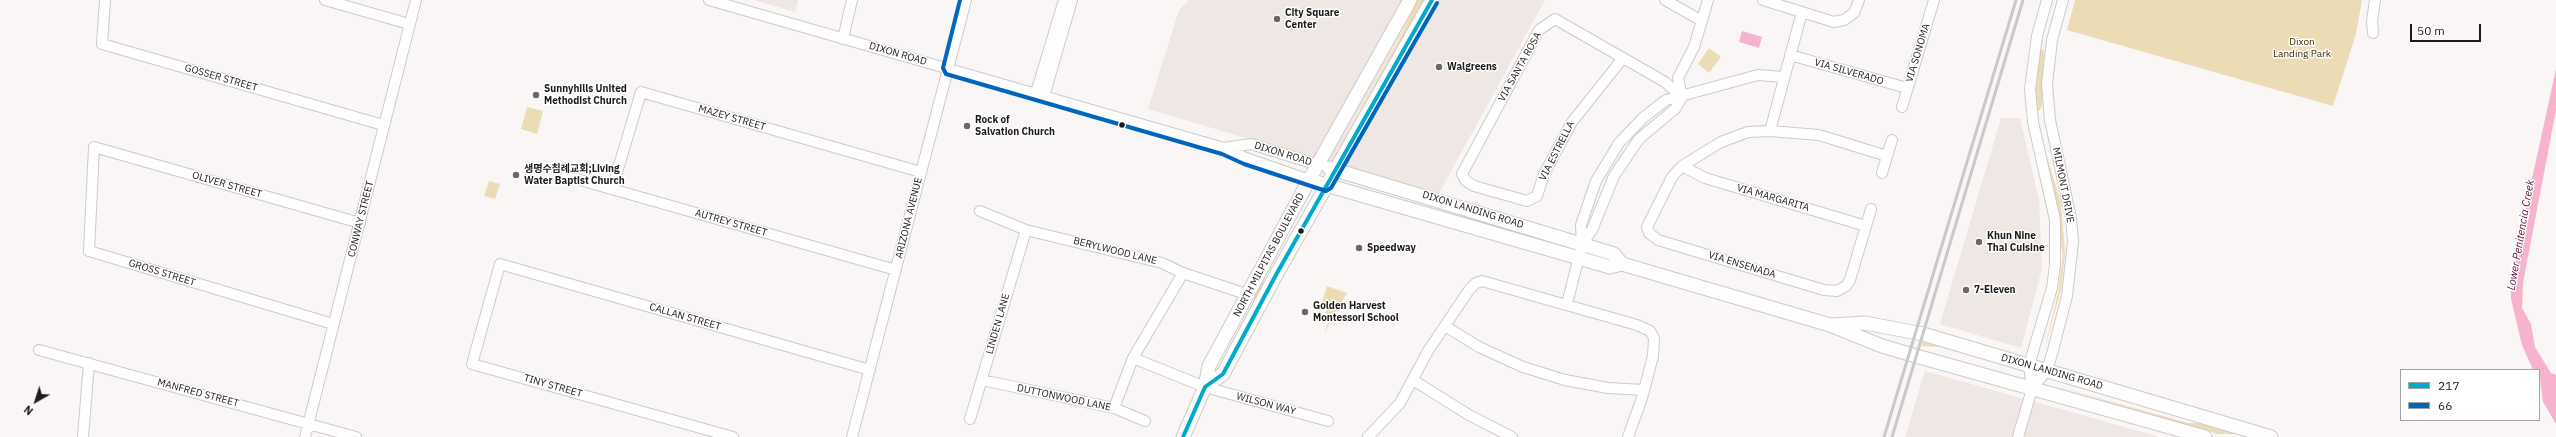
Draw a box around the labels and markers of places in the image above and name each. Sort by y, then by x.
place label: City Square Center [1285,7,1339,30]
marker: City Square Center [1272,14,1282,24]
place label: Walgreens [1447,61,1497,73]
marker: Walgreens [1434,62,1444,72]
place label: Sunnyhills United Methodist Church [544,83,627,106]
marker: Sunnyhills United Methodist Church [531,90,541,100]
place label: Rock of Salvation Church [975,114,1055,138]
unlabelled marker [1117,120,1127,130]
marker: Rock of Salvation Church [962,121,972,131]
place label: 생명수침례교회;Living Water Baptist Church [524,163,625,186]
marker: 생명수침례교회;Living Water Baptist Church [511,170,521,180]
unlabelled marker [1296,226,1306,236]
place label: Khun Nine Thai Cuisine [1987,230,2045,254]
marker: Khun Nine Thai Cuisine [1974,237,1984,247]
place label: Speedway [1367,242,1416,254]
marker: Speedway [1354,243,1364,253]
place label: 7-Eleven [1974,284,2016,296]
marker: 7-Eleven [1961,285,1971,295]
place label: Golden Harvest Montessori School [1313,300,1399,324]
marker: Golden Harvest Montessori School [1300,307,1310,317]

